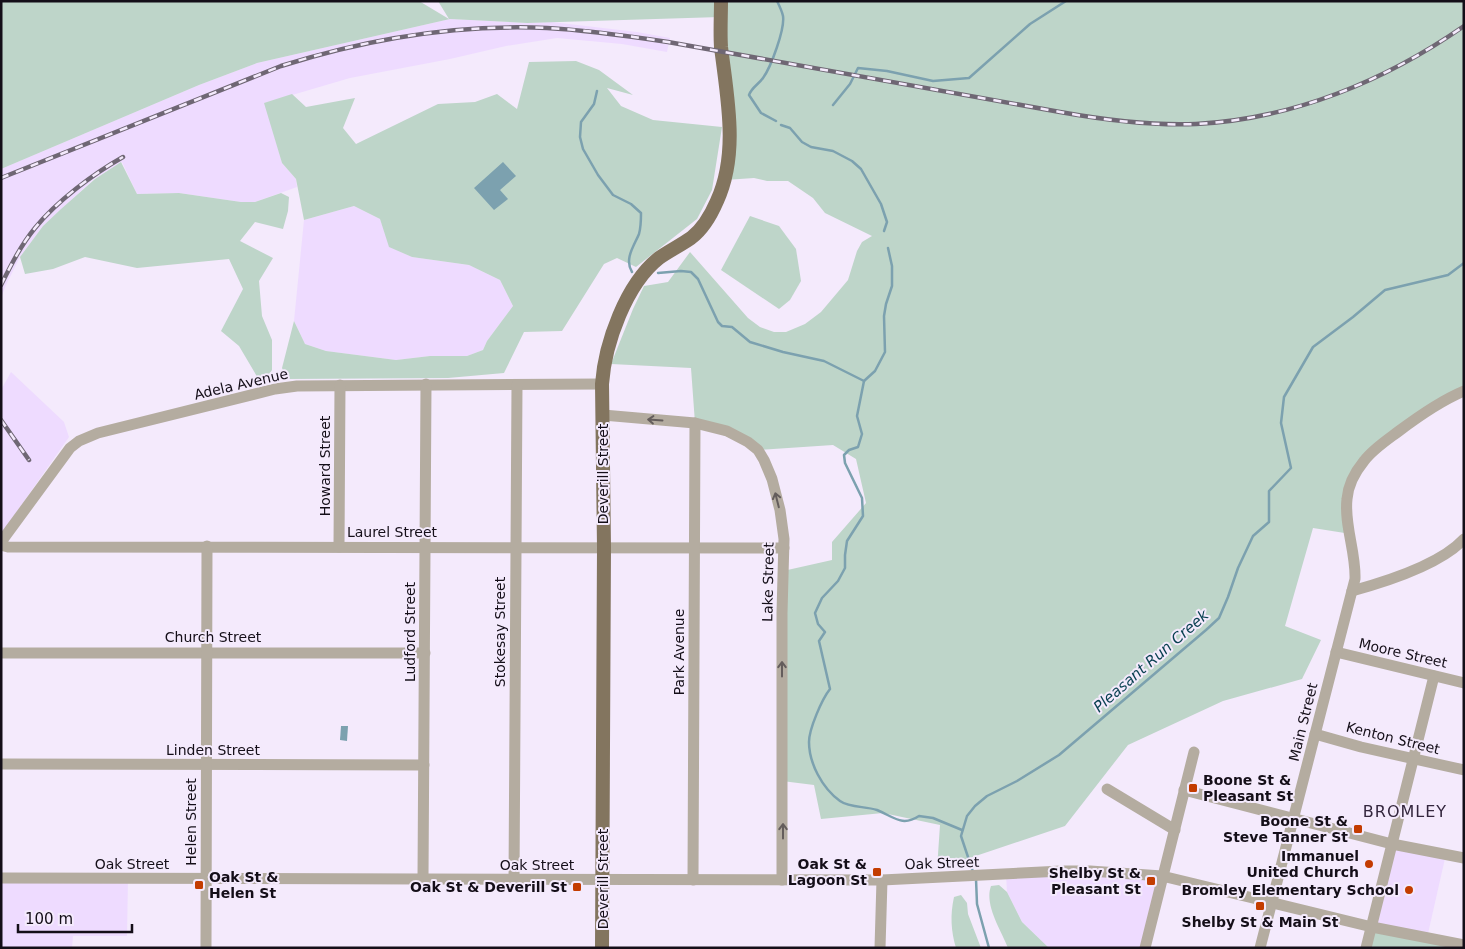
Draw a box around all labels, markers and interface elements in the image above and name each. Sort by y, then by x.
street label: Adela Avenue [193,365,289,403]
street label: Howard Street [317,415,333,516]
one-way arrow [648,416,664,425]
street label: Deverill Street [595,423,611,524]
one-way arrow [772,492,781,508]
street label: Laurel Street [347,524,438,540]
street label: Lake Street [759,542,777,622]
street label: Stokesay Street [492,576,508,687]
street label: Ludford Street [402,581,418,682]
water label: Pleasant Run Creek [1090,605,1213,716]
street label: Park Avenue [671,609,687,695]
street label: Church Street [165,629,262,645]
street label: Moore Street [1357,635,1449,671]
one-way arrow [777,661,787,678]
street label: Main Street [1286,681,1321,763]
street label: Kenton Street [1345,719,1442,757]
street label: Linden Street [166,742,260,758]
place label: Boone St & Pleasant St [1203,772,1293,804]
street label: Helen Street [183,778,199,866]
marker: Boone St & Pleasant St [1187,782,1199,794]
district label: BROMLEY [1363,802,1447,821]
place label: Boone St & Steve Tanner St [1223,813,1348,845]
marker: Boone St & Steve Tanner St [1352,823,1364,835]
one-way arrow [778,824,788,840]
street label: Deverill Street [595,828,611,929]
place label: Immanuel United Church [1246,848,1359,880]
street label: Oak Street [904,854,980,872]
street label: Oak Street [95,856,170,872]
place label: Oak St & Lagoon St [788,856,867,888]
street label: Oak Street [500,857,575,873]
marker: Immanuel United Church [1363,858,1375,870]
place label: Shelby St & Pleasant St [1049,865,1141,897]
marker: Oak St & Lagoon St [871,866,883,878]
place label: Oak St & Helen St [209,869,278,901]
marker: Shelby St & Pleasant St [1145,875,1157,887]
marker: Oak St & Helen St [193,879,205,891]
place label: Oak St & Deverill St [410,879,567,895]
marker: Oak St & Deverill St [571,881,583,893]
place label: Bromley Elementary School [1182,882,1399,898]
marker: Bromley Elementary School [1403,884,1415,896]
marker: Shelby St & Main St [1254,900,1266,912]
scale bar [18,902,131,934]
text: 100 m [25,910,73,928]
place label: Shelby St & Main St [1182,914,1339,930]

